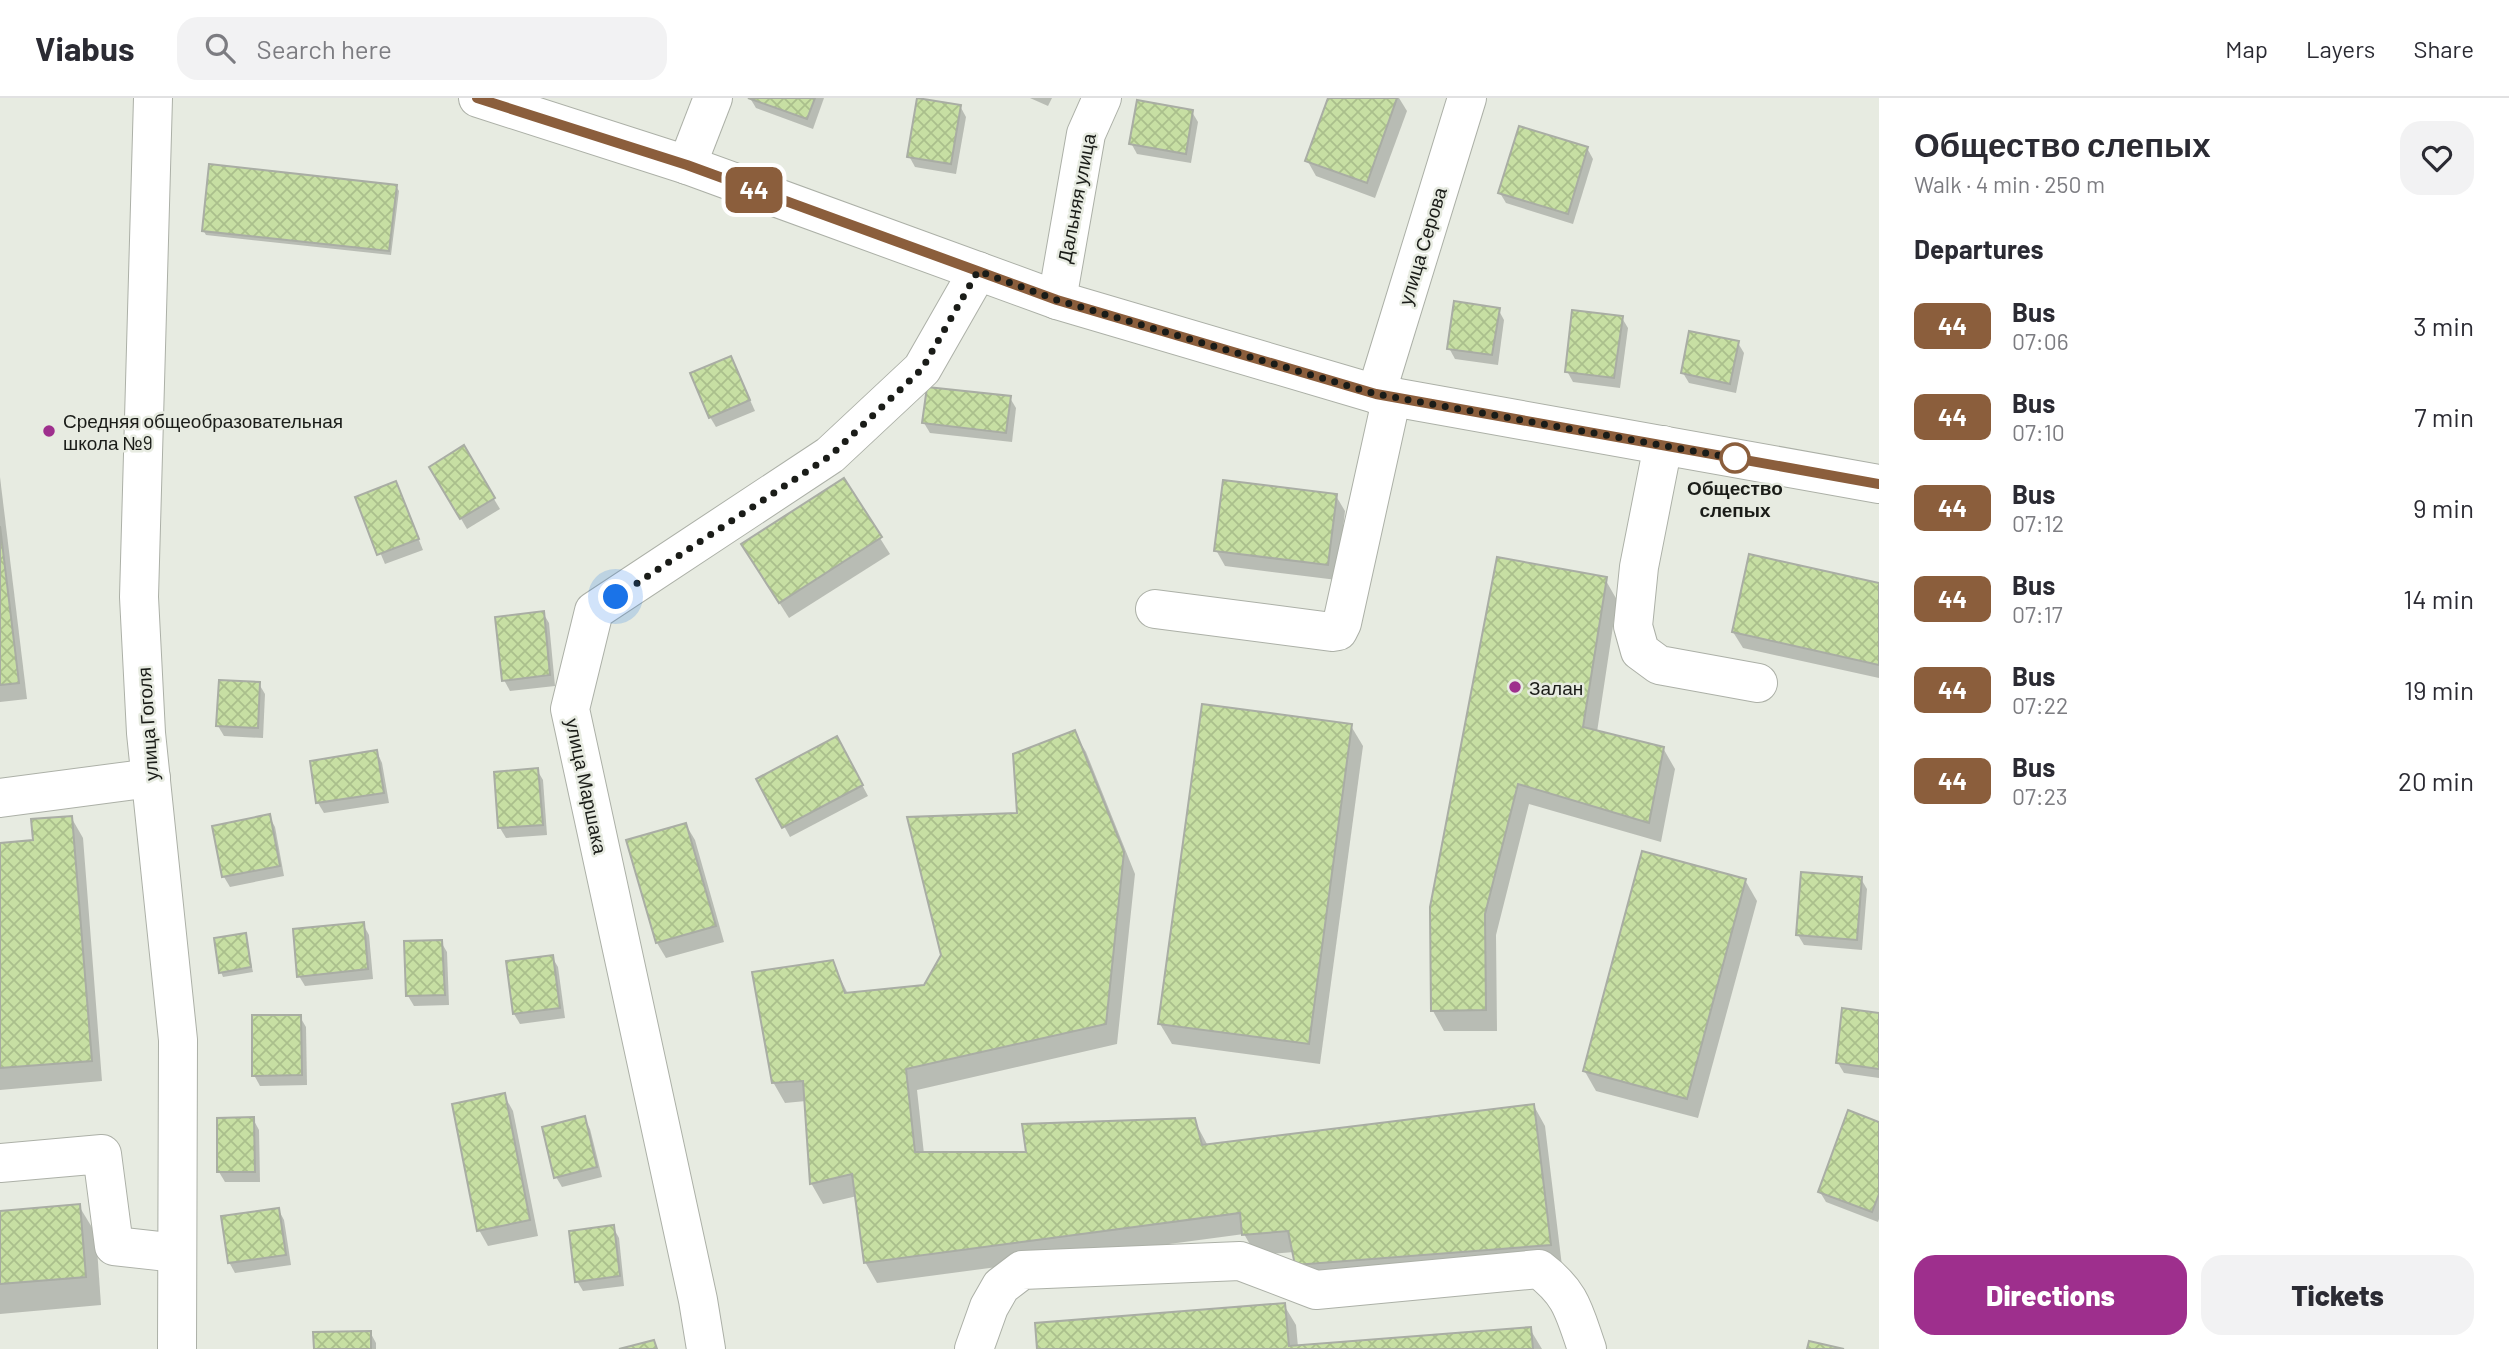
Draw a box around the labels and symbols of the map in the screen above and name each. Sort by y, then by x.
street label: Дальняя улица [1052,131,1100,265]
line badge: 44 [722,167,786,213]
street label: улица Серова [1393,184,1451,308]
place label: Средняя общеобразовательная школа №9 [63,409,343,454]
marker: Средняя общеобразовательная школа №9 [41,423,57,439]
marker: Общество слепых [1720,443,1750,473]
place label: Общество слепых [1687,476,1783,521]
your location [598,579,633,614]
street label: улица Гоголя [132,667,162,781]
place label: Залан [1529,676,1583,699]
marker: Залан [1507,679,1523,695]
street label: улица Маршака [561,716,613,856]

